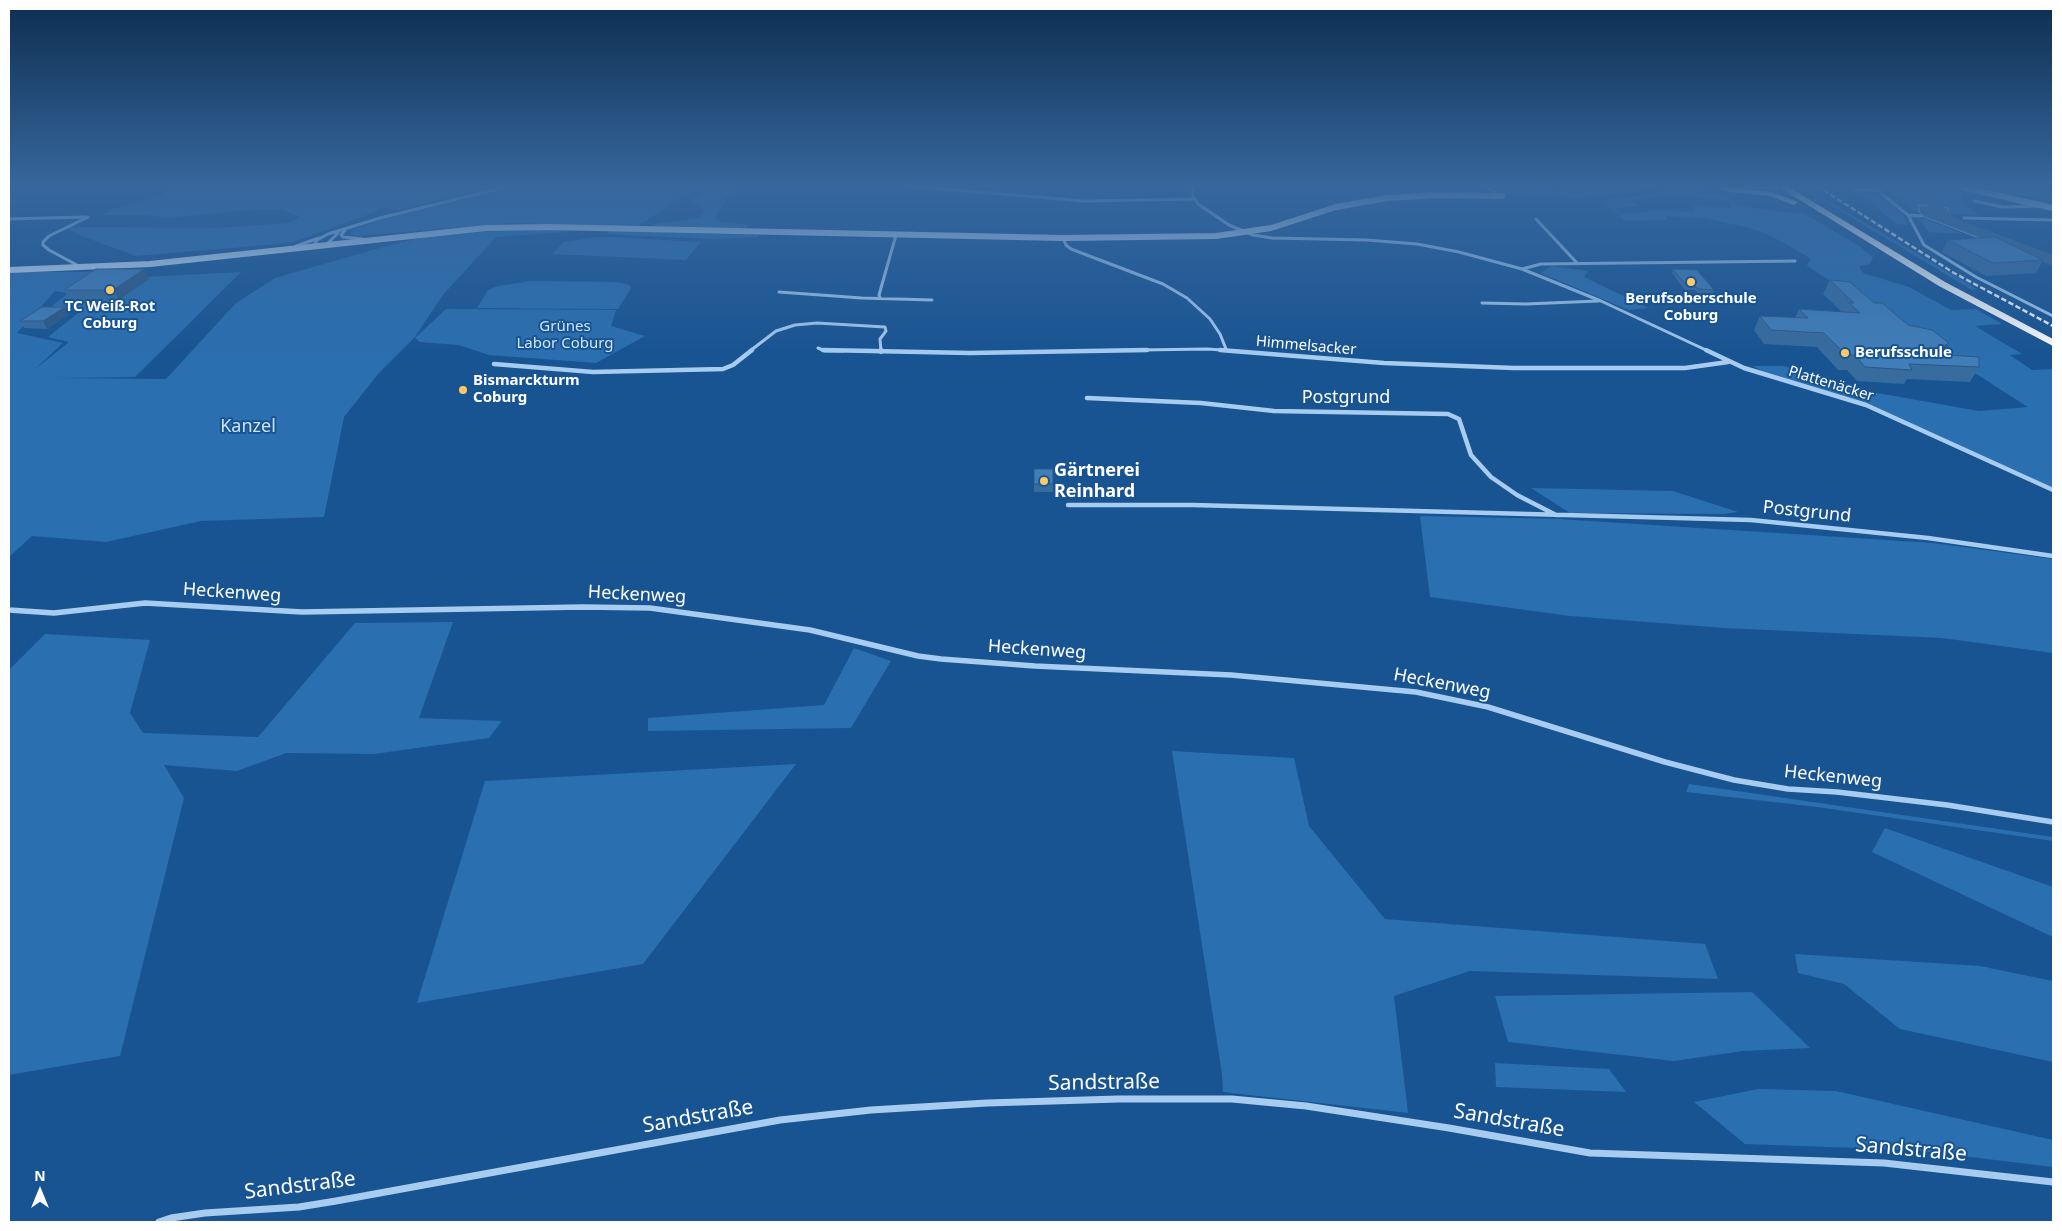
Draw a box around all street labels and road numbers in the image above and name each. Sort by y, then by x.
street label: Himmelsacker [1255,333,1357,359]
street label: Plattenäcker [1786,362,1876,406]
street label: Postgrund [1302,387,1390,409]
street label: Postgrund [1762,497,1852,527]
street label: Heckenweg [182,579,282,607]
street label: Heckenweg [587,582,687,608]
street label: Heckenweg [987,636,1087,664]
street label: Heckenweg [1392,664,1492,704]
street label: Heckenweg [1783,761,1883,793]
street label: Sandstraße [1048,1069,1160,1097]
street label: Sandstraße [641,1095,755,1139]
street label: Sandstraße [1452,1099,1566,1143]
street label: Sandstraße [1854,1133,1968,1167]
street label: Sandstraße [243,1167,357,1205]

